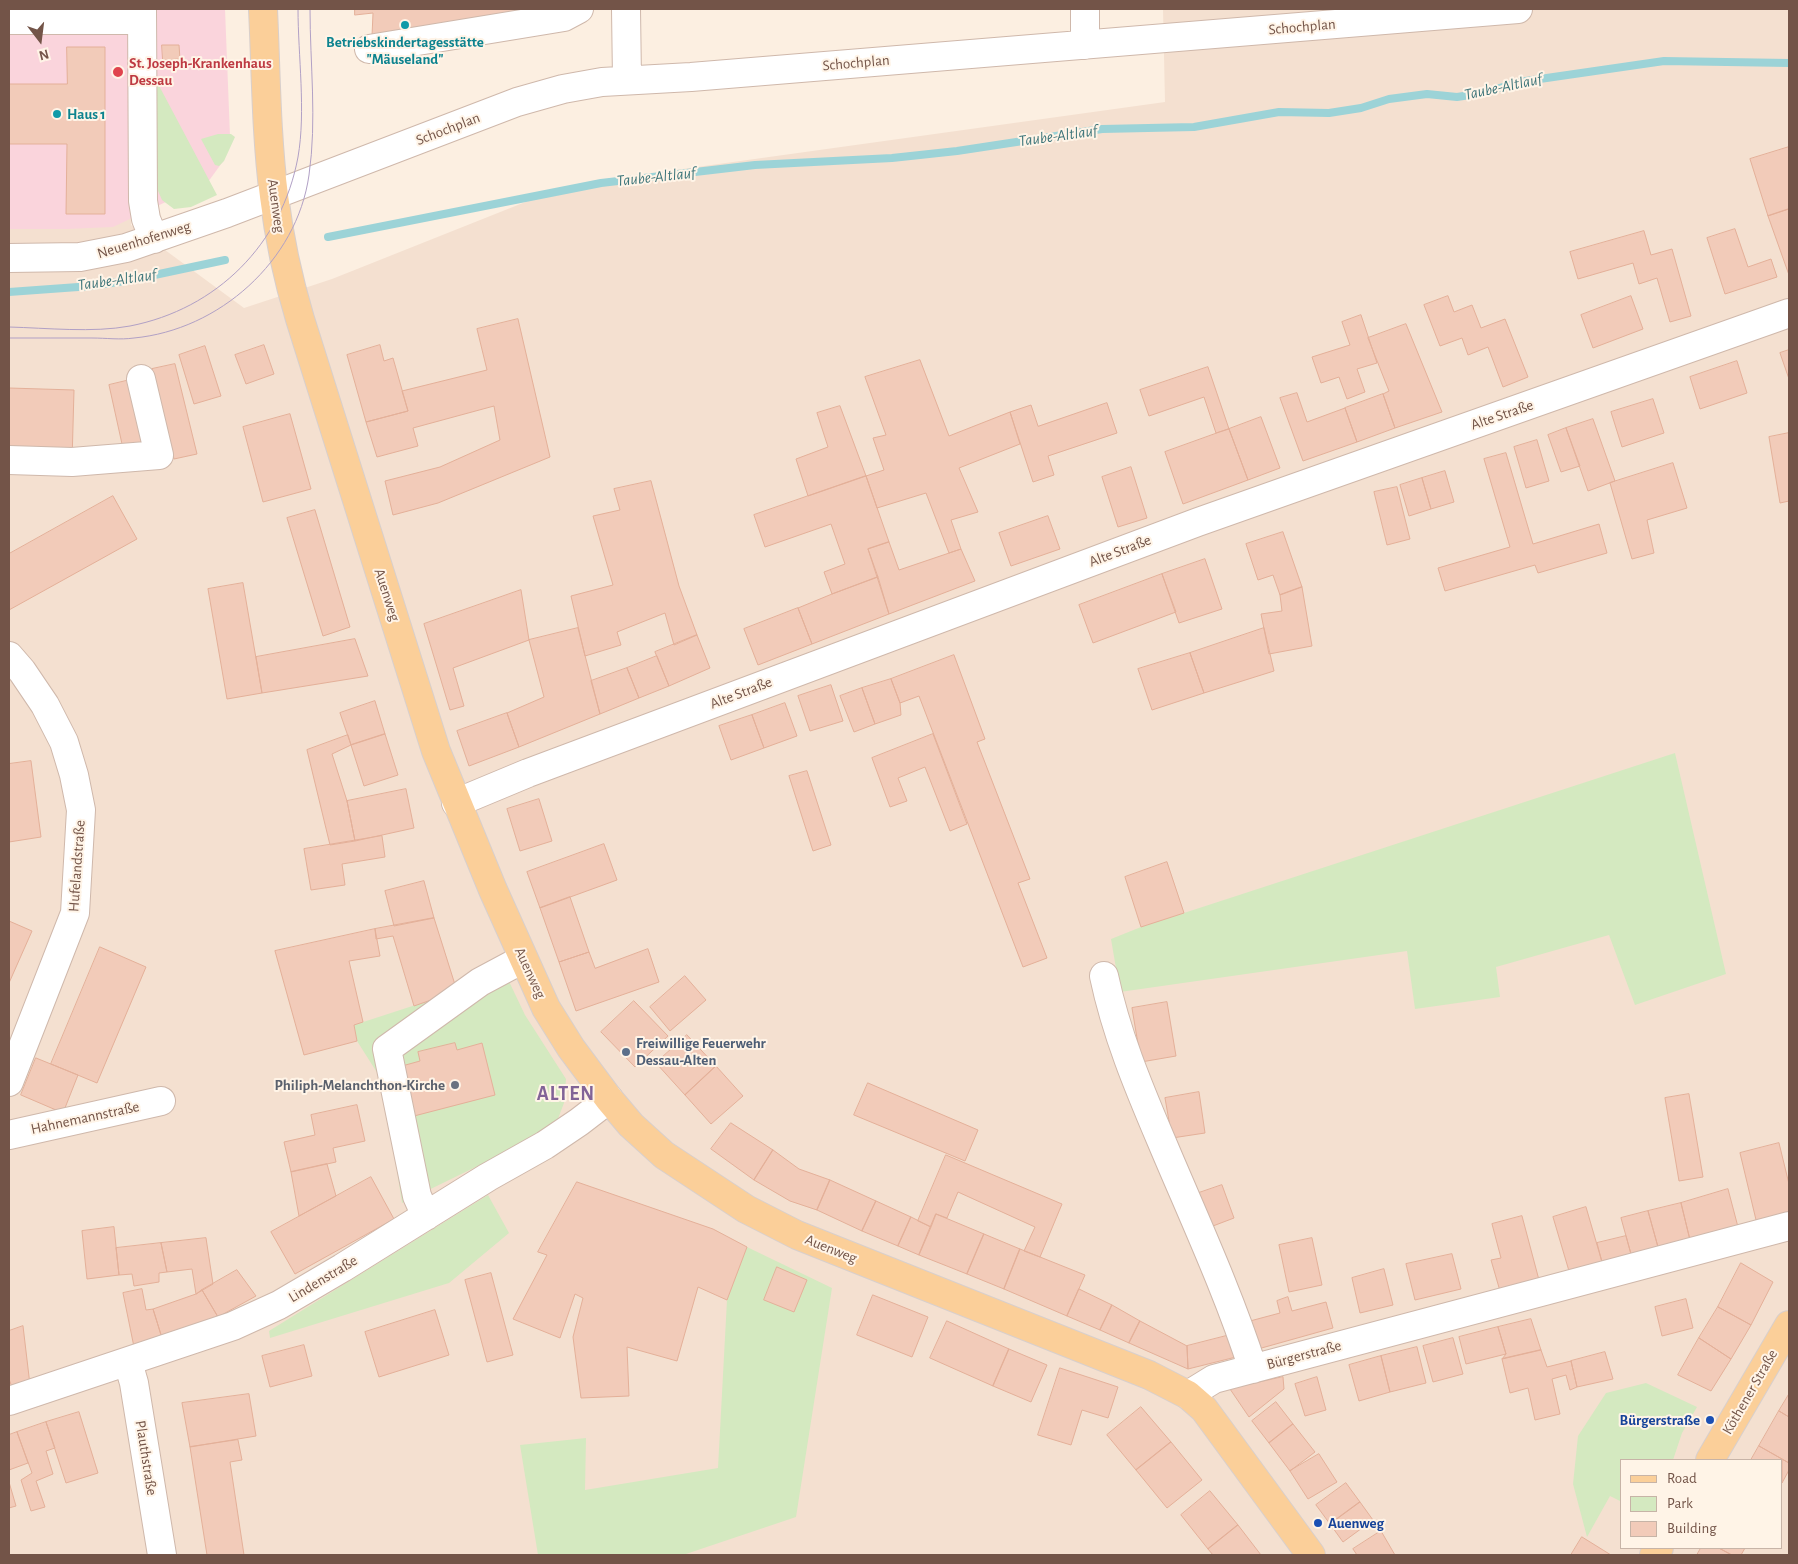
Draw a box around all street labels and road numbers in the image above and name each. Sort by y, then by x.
street label: Schochplan [1268,15,1336,39]
street label: Schochplan [822,51,890,75]
street label: Schochplan [413,109,483,149]
street label: Auenweg [263,178,289,234]
street label: Neuenhofenweg [95,217,193,263]
street label: Alte Straße [1468,396,1536,434]
street label: Alte Straße [1086,531,1154,571]
street label: Auenweg [370,566,404,624]
street label: Alte Straße [707,673,775,713]
street label: Hufelandstraße [65,819,89,913]
street label: Auenweg [510,945,550,1001]
street label: Hahnemannstraße [29,1098,141,1138]
street label: Auenweg [802,1230,860,1268]
street label: Lindenstraße [285,1251,361,1307]
street label: Bürgerstraße [1265,1336,1343,1374]
street label: Köthener Straße [1718,1346,1782,1438]
street label: Plauthstraße [131,1419,161,1497]

